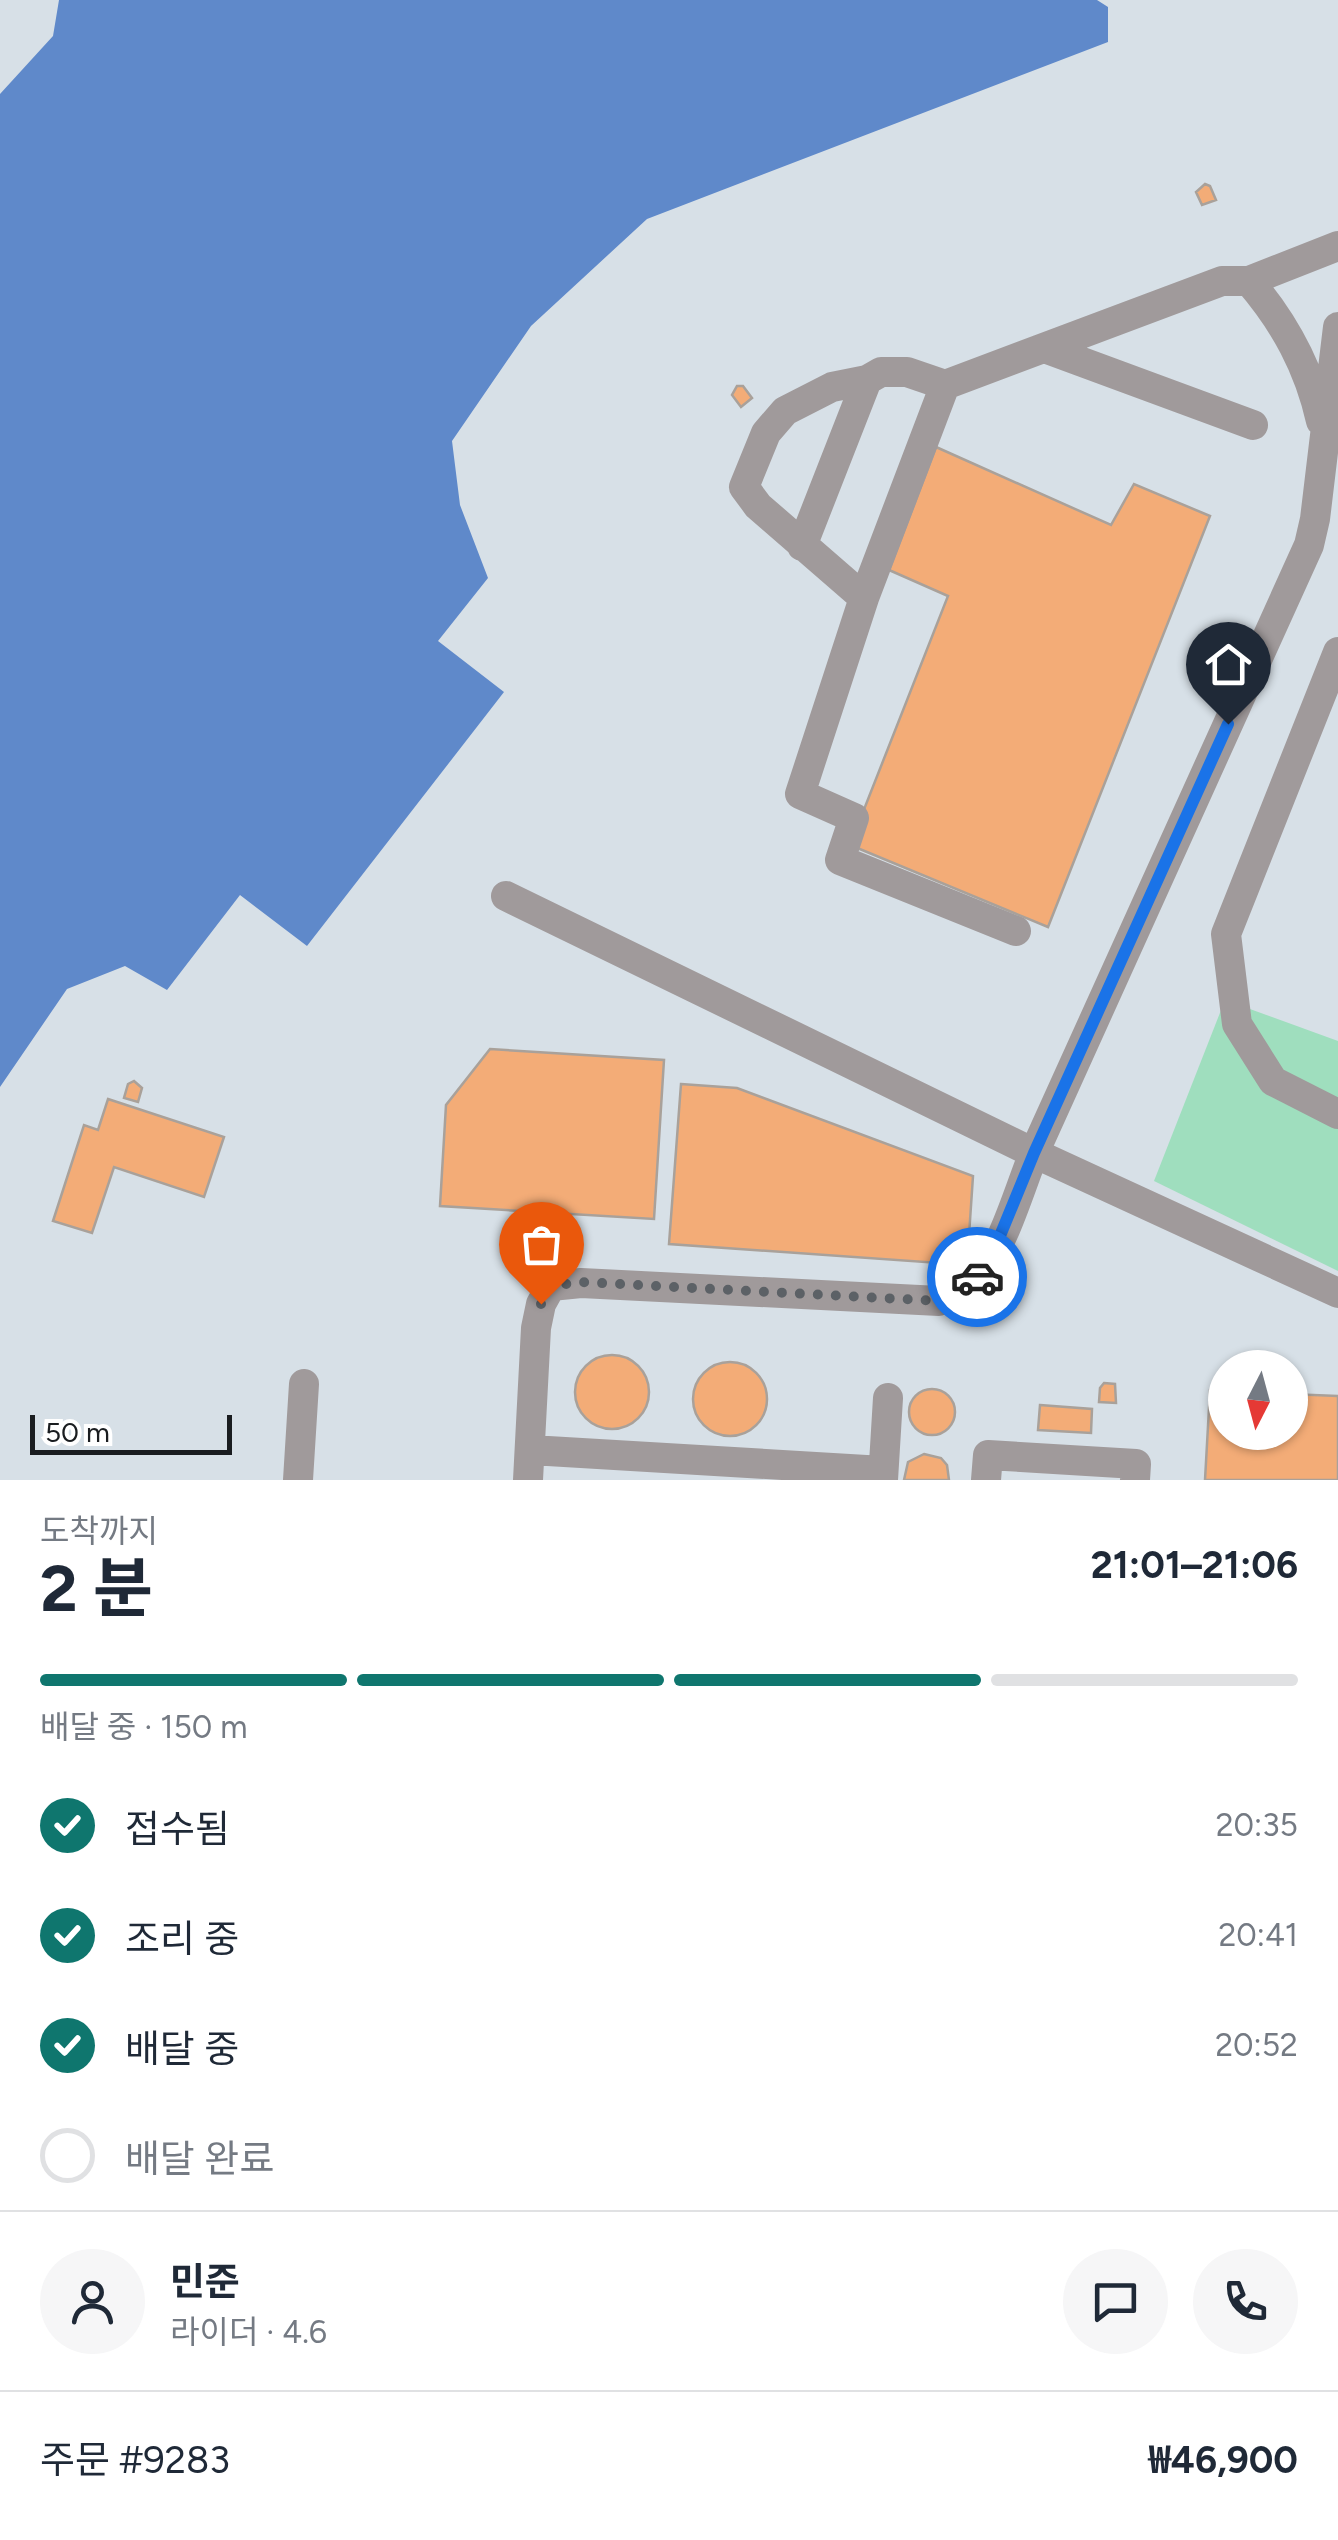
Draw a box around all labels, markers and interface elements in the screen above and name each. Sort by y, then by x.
pin [1186,622,1271,725]
icon: home [1201,637,1256,692]
pin [499,1202,584,1305]
icon: bag [514,1217,569,1272]
courier [927,1227,1027,1327]
icon: car [950,1250,1005,1305]
north arrow [1208,1350,1308,1450]
map controls [1208,1350,1308,1450]
scale bar [30,1410,232,1454]
text: 50 m [45,1415,110,1449]
text: 도착까지 [40,1512,158,1550]
text: 21:01–21:06 [1091,1542,1298,1588]
text: 2 분 [40,1549,153,1627]
text: 배달 중 · 150 m [40,1708,247,1746]
icon: check [40,1798,95,1853]
text: 접수됨 [125,1806,230,1852]
text: 20:35 [1216,1806,1298,1844]
icon: check [40,1908,95,1963]
text: 조리 중 [125,1916,239,1962]
text: 20:41 [1218,1916,1298,1954]
icon: check [40,2018,95,2073]
text: 배달 중 [125,2026,239,2072]
text: 20:52 [1215,2026,1298,2064]
text: 배달 완료 [125,2136,274,2182]
button: person [40,2249,145,2354]
button: chat [1063,2249,1168,2354]
button: phone [1193,2249,1298,2354]
text: 민준 [170,2259,240,2305]
text: 라이더 · 4.6 [170,2313,327,2351]
text: 주문 #9283 [40,2437,230,2483]
text: ₩46,900 [1148,2437,1298,2483]

